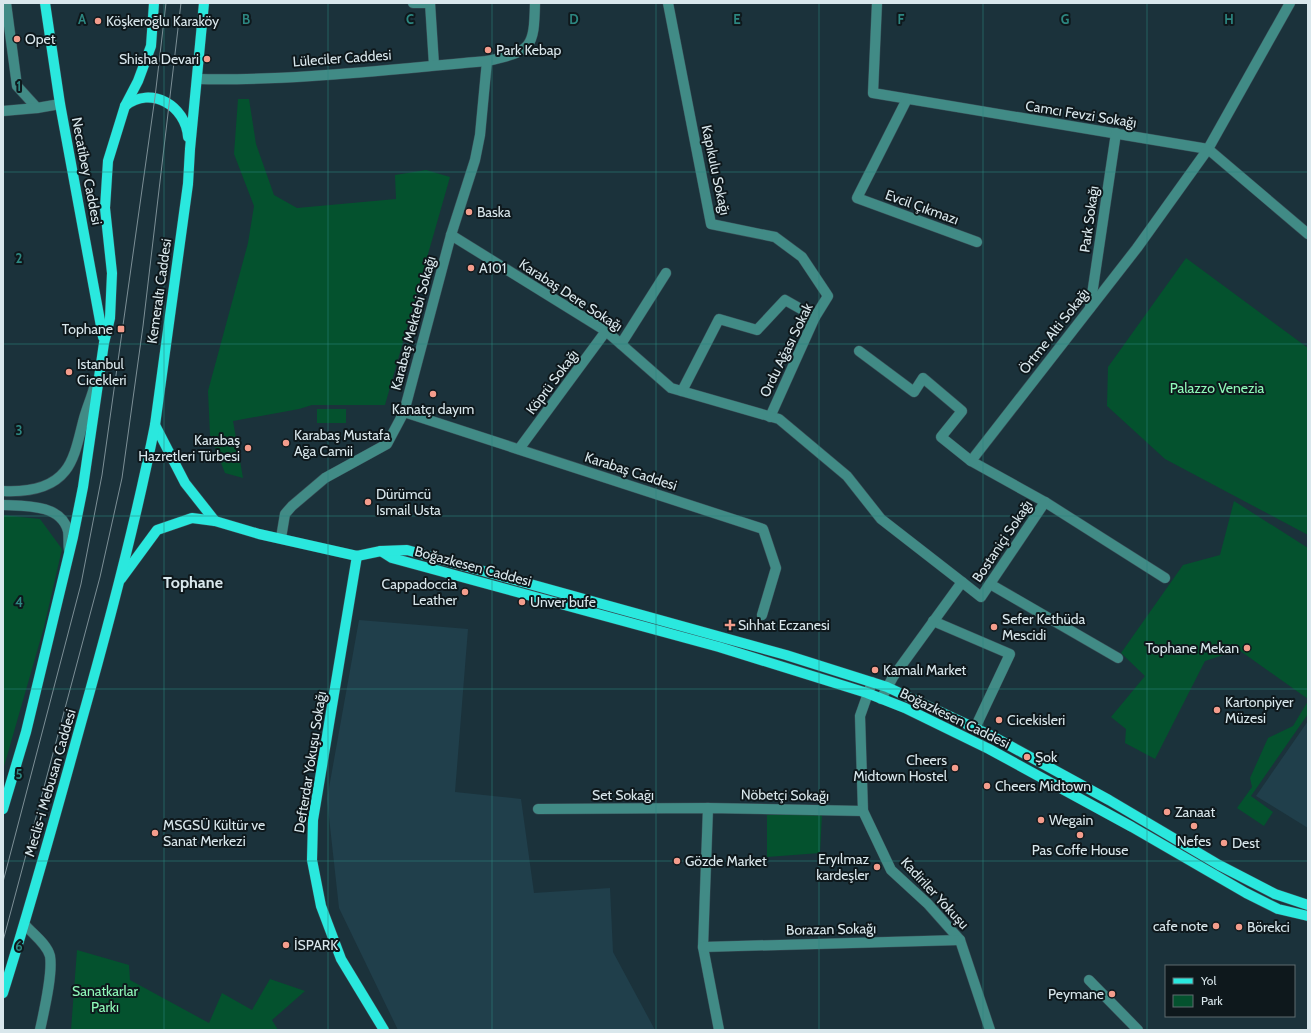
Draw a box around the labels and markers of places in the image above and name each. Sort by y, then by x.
place label: Köşkeroğlu Karaköy [106,12,219,30]
marker: Köşkeroğlu Karaköy [93,16,103,26]
place label: Opet [25,30,56,48]
marker: Opet [12,34,22,44]
place label: Park Kebap [496,41,561,59]
marker: Park Kebap [483,45,493,55]
place label: Shisha Devari [119,50,199,68]
marker: Shisha Devari [202,54,212,64]
place label: Baska [477,203,511,221]
marker: Baska [464,207,474,217]
place label: A101 [479,259,506,277]
marker: A101 [466,263,476,273]
place label: Tophane [62,320,113,338]
marker: Tophane [116,324,126,334]
place label: Istanbul Cicekleri [77,355,127,389]
marker: Istanbul Cicekleri [64,367,74,377]
marker: Kanatçı dayım [428,389,438,399]
place label: Kanatçı dayım [392,400,474,418]
place label: Karabaş Mustafa Ağa Camii [294,426,390,460]
place label: Karabaş Hazretleri Türbesi [138,431,240,465]
marker: Karabaş Mustafa Ağa Camii [281,438,291,448]
marker: Karabaş Hazretleri Türbesi [243,443,253,453]
place label: Dürümcü Ismail Usta [376,485,441,519]
marker: Dürümcü Ismail Usta [363,497,373,507]
place label: Cappadoccia Leather [382,575,458,609]
marker: Cappadoccia Leather [460,587,470,597]
place label: Unver bufe [530,593,596,611]
marker: Unver bufe [517,597,527,607]
place label: Sefer Kethüda Mescidi [1002,610,1086,644]
place label: Sıhhat Eczanesi [738,616,830,634]
marker: Sıhhat Eczanesi [725,620,735,630]
marker: Sefer Kethüda Mescidi [989,622,999,632]
place label: Tophane Mekan [1146,639,1239,657]
marker: Tophane Mekan [1242,643,1252,653]
place label: Kamalı Market [883,661,967,679]
marker: Kamalı Market [870,665,880,675]
place label: Kartonpiyer Müzesi [1225,693,1294,727]
marker: Kartonpiyer Müzesi [1212,705,1222,715]
place label: Cicekisleri [1007,711,1065,729]
marker: Cicekisleri [994,715,1004,725]
place label: Şok [1035,748,1058,766]
place label: Cheers Midtown Hostel [853,751,948,785]
marker: Şok [1022,752,1032,762]
marker: Cheers Midtown Hostel [950,763,960,773]
place label: Cheers Midtown [995,777,1091,795]
marker: Cheers Midtown [982,781,992,791]
place label: Zanaat [1175,803,1215,821]
marker: Zanaat [1162,807,1172,817]
place label: Wegain [1049,811,1094,829]
marker: Wegain [1036,815,1046,825]
place label: MSGSÜ Kültür ve Sanat Merkezi [163,816,265,850]
marker: Nefes [1189,821,1199,831]
marker: MSGSÜ Kültür ve Sanat Merkezi [150,828,160,838]
marker: Pas Coffe House [1075,830,1085,840]
place label: Nefes [1177,832,1211,850]
place label: Dest [1232,834,1260,852]
marker: Dest [1219,838,1229,848]
place label: Pas Coffe House [1032,841,1128,859]
place label: Eryılmaz kardeşler [816,850,870,884]
place label: Gözde Market [685,852,767,870]
marker: Gözde Market [672,856,682,866]
marker: Eryılmaz kardeşler [872,862,882,872]
place label: cafe note [1153,917,1208,935]
place label: Börekci [1247,918,1290,936]
marker: cafe note [1211,921,1221,931]
marker: Börekci [1234,922,1244,932]
place label: İSPARK [294,936,338,954]
marker: İSPARK [281,940,291,950]
place label: Peymane [1048,985,1104,1003]
marker: Peymane [1107,989,1117,999]

